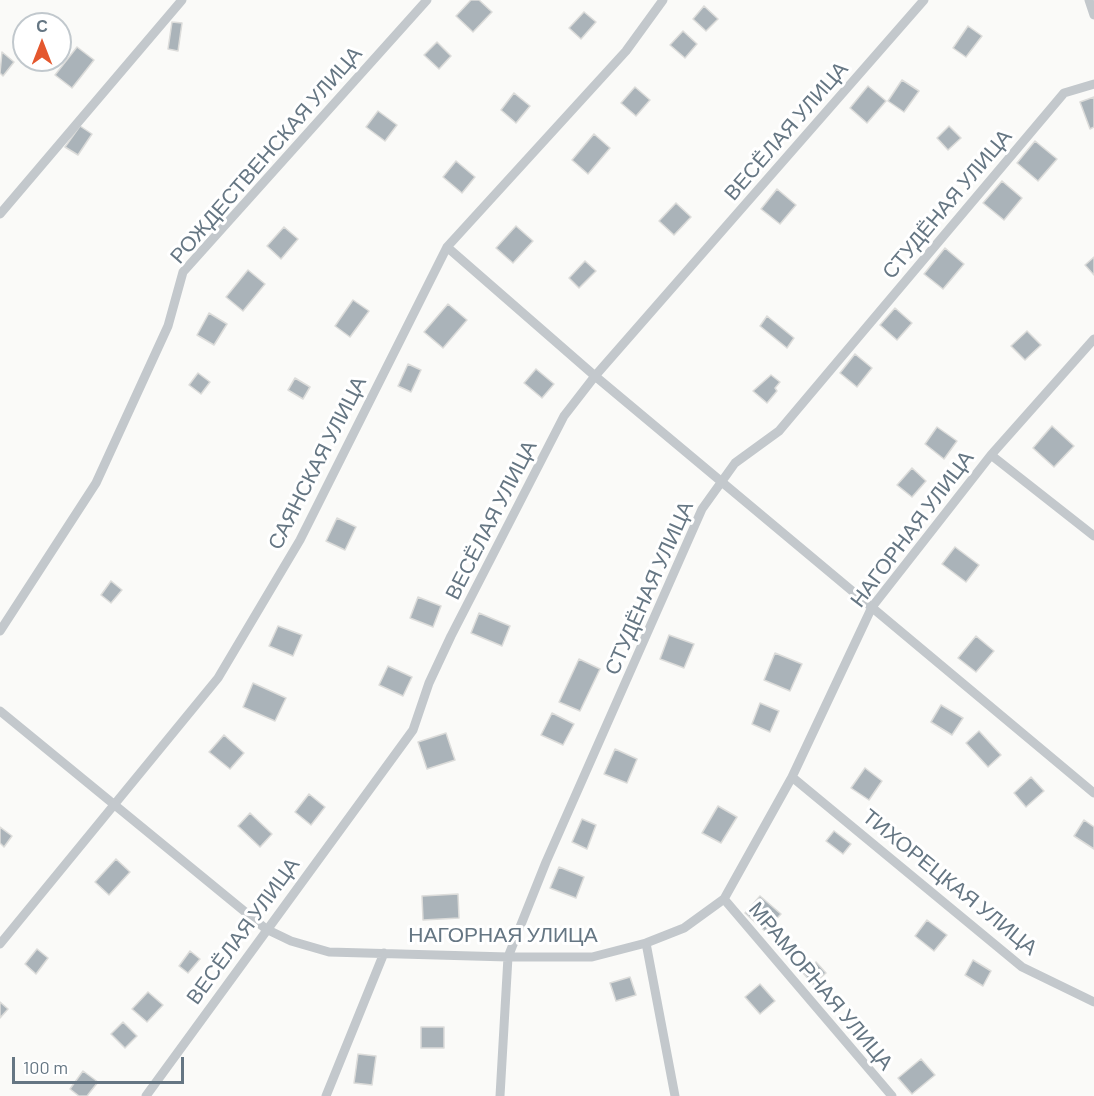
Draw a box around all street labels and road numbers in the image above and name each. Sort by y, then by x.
street label: РОЖДЕСТВЕНСКАЯ УЛИЦА [165,41,367,269]
street label: ВЕСЁЛАЯ УЛИЦА [719,57,853,205]
street label: СТУДЁНАЯ УЛИЦА [877,124,1017,284]
street label: САЯНСКАЯ УЛИЦА [262,372,372,554]
street label: ВЕСЁЛАЯ УЛИЦА [440,436,542,604]
street label: НАГОРНАЯ УЛИЦА [845,446,979,612]
street label: СТУДЁНАЯ УЛИЦА [599,497,699,679]
street label: ТИХОРЕЦКАЯ УЛИЦА [857,804,1043,960]
street label: ВЕСЁЛАЯ УЛИЦА [181,853,305,1009]
street label: МРАМОРНАЯ УЛИЦА [743,897,899,1075]
street label: НАГОРНАЯ УЛИЦА [408,922,598,948]

